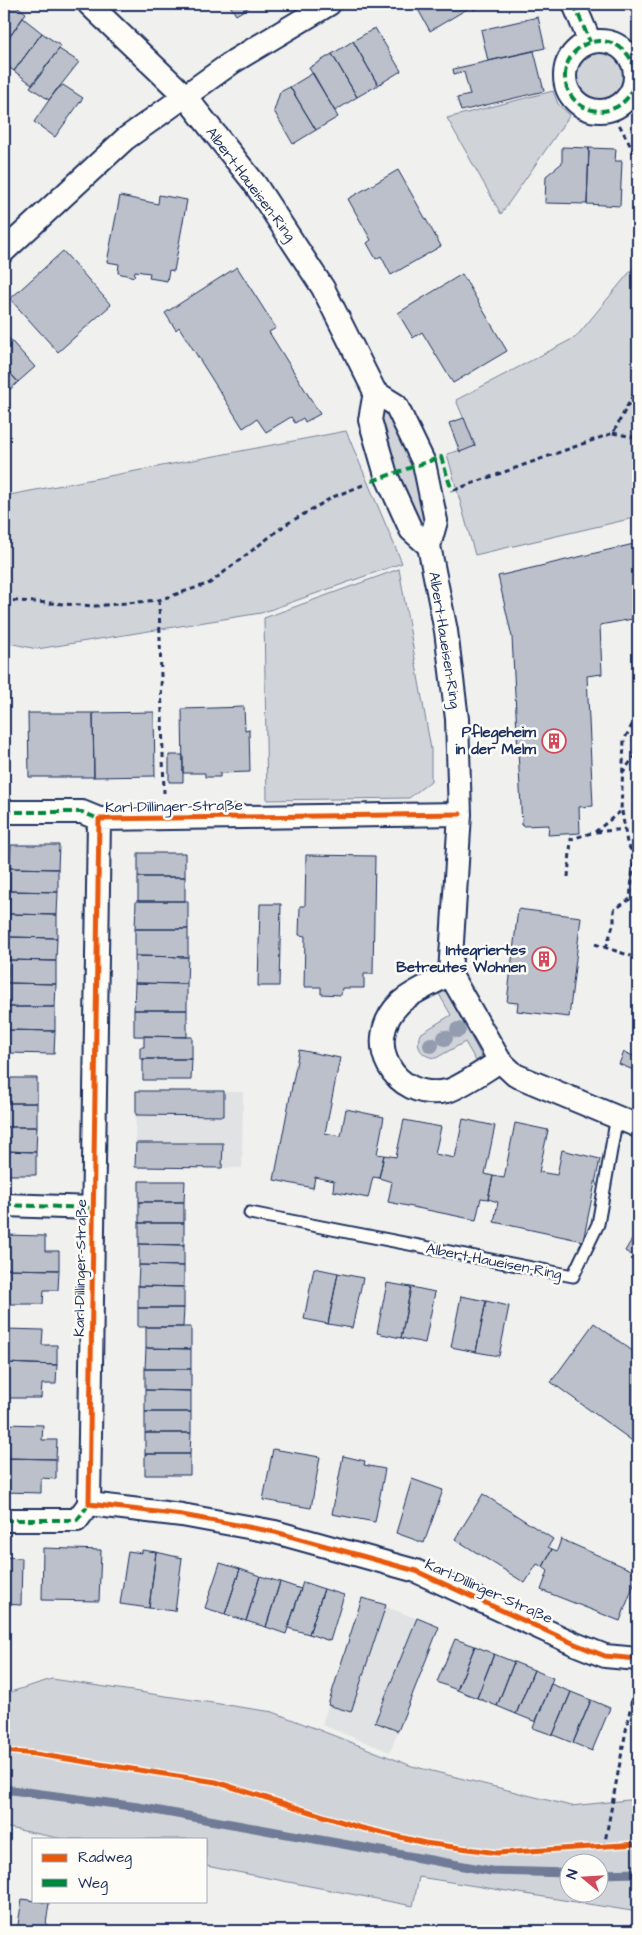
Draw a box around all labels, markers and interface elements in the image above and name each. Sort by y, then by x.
street label: Albert-Haueisen-Ring [200,123,301,247]
street label: Albert-Haueisen-Ring [422,570,466,710]
place label: Pflegeheim in der Melm [456,722,536,760]
building icon: Pflegeheim in der Melm [541,728,567,754]
street label: Karl-Dillinger-Straße [105,795,243,819]
place label: Integriertes Betreutes Wohnen [396,940,526,978]
building icon: Integriertes Betreutes Wohnen [531,946,557,972]
street label: Karl-Dillinger-Straße [69,1199,93,1337]
street label: Albert-Haueisen-Ring [424,1238,564,1286]
street label: Karl-Dillinger-Straße [421,1554,556,1630]
legend [32,1838,208,1902]
text: Radweg [78,1847,132,1869]
north arrow [560,1852,610,1902]
text: N [562,1867,584,1882]
text: Weg [78,1873,108,1895]

